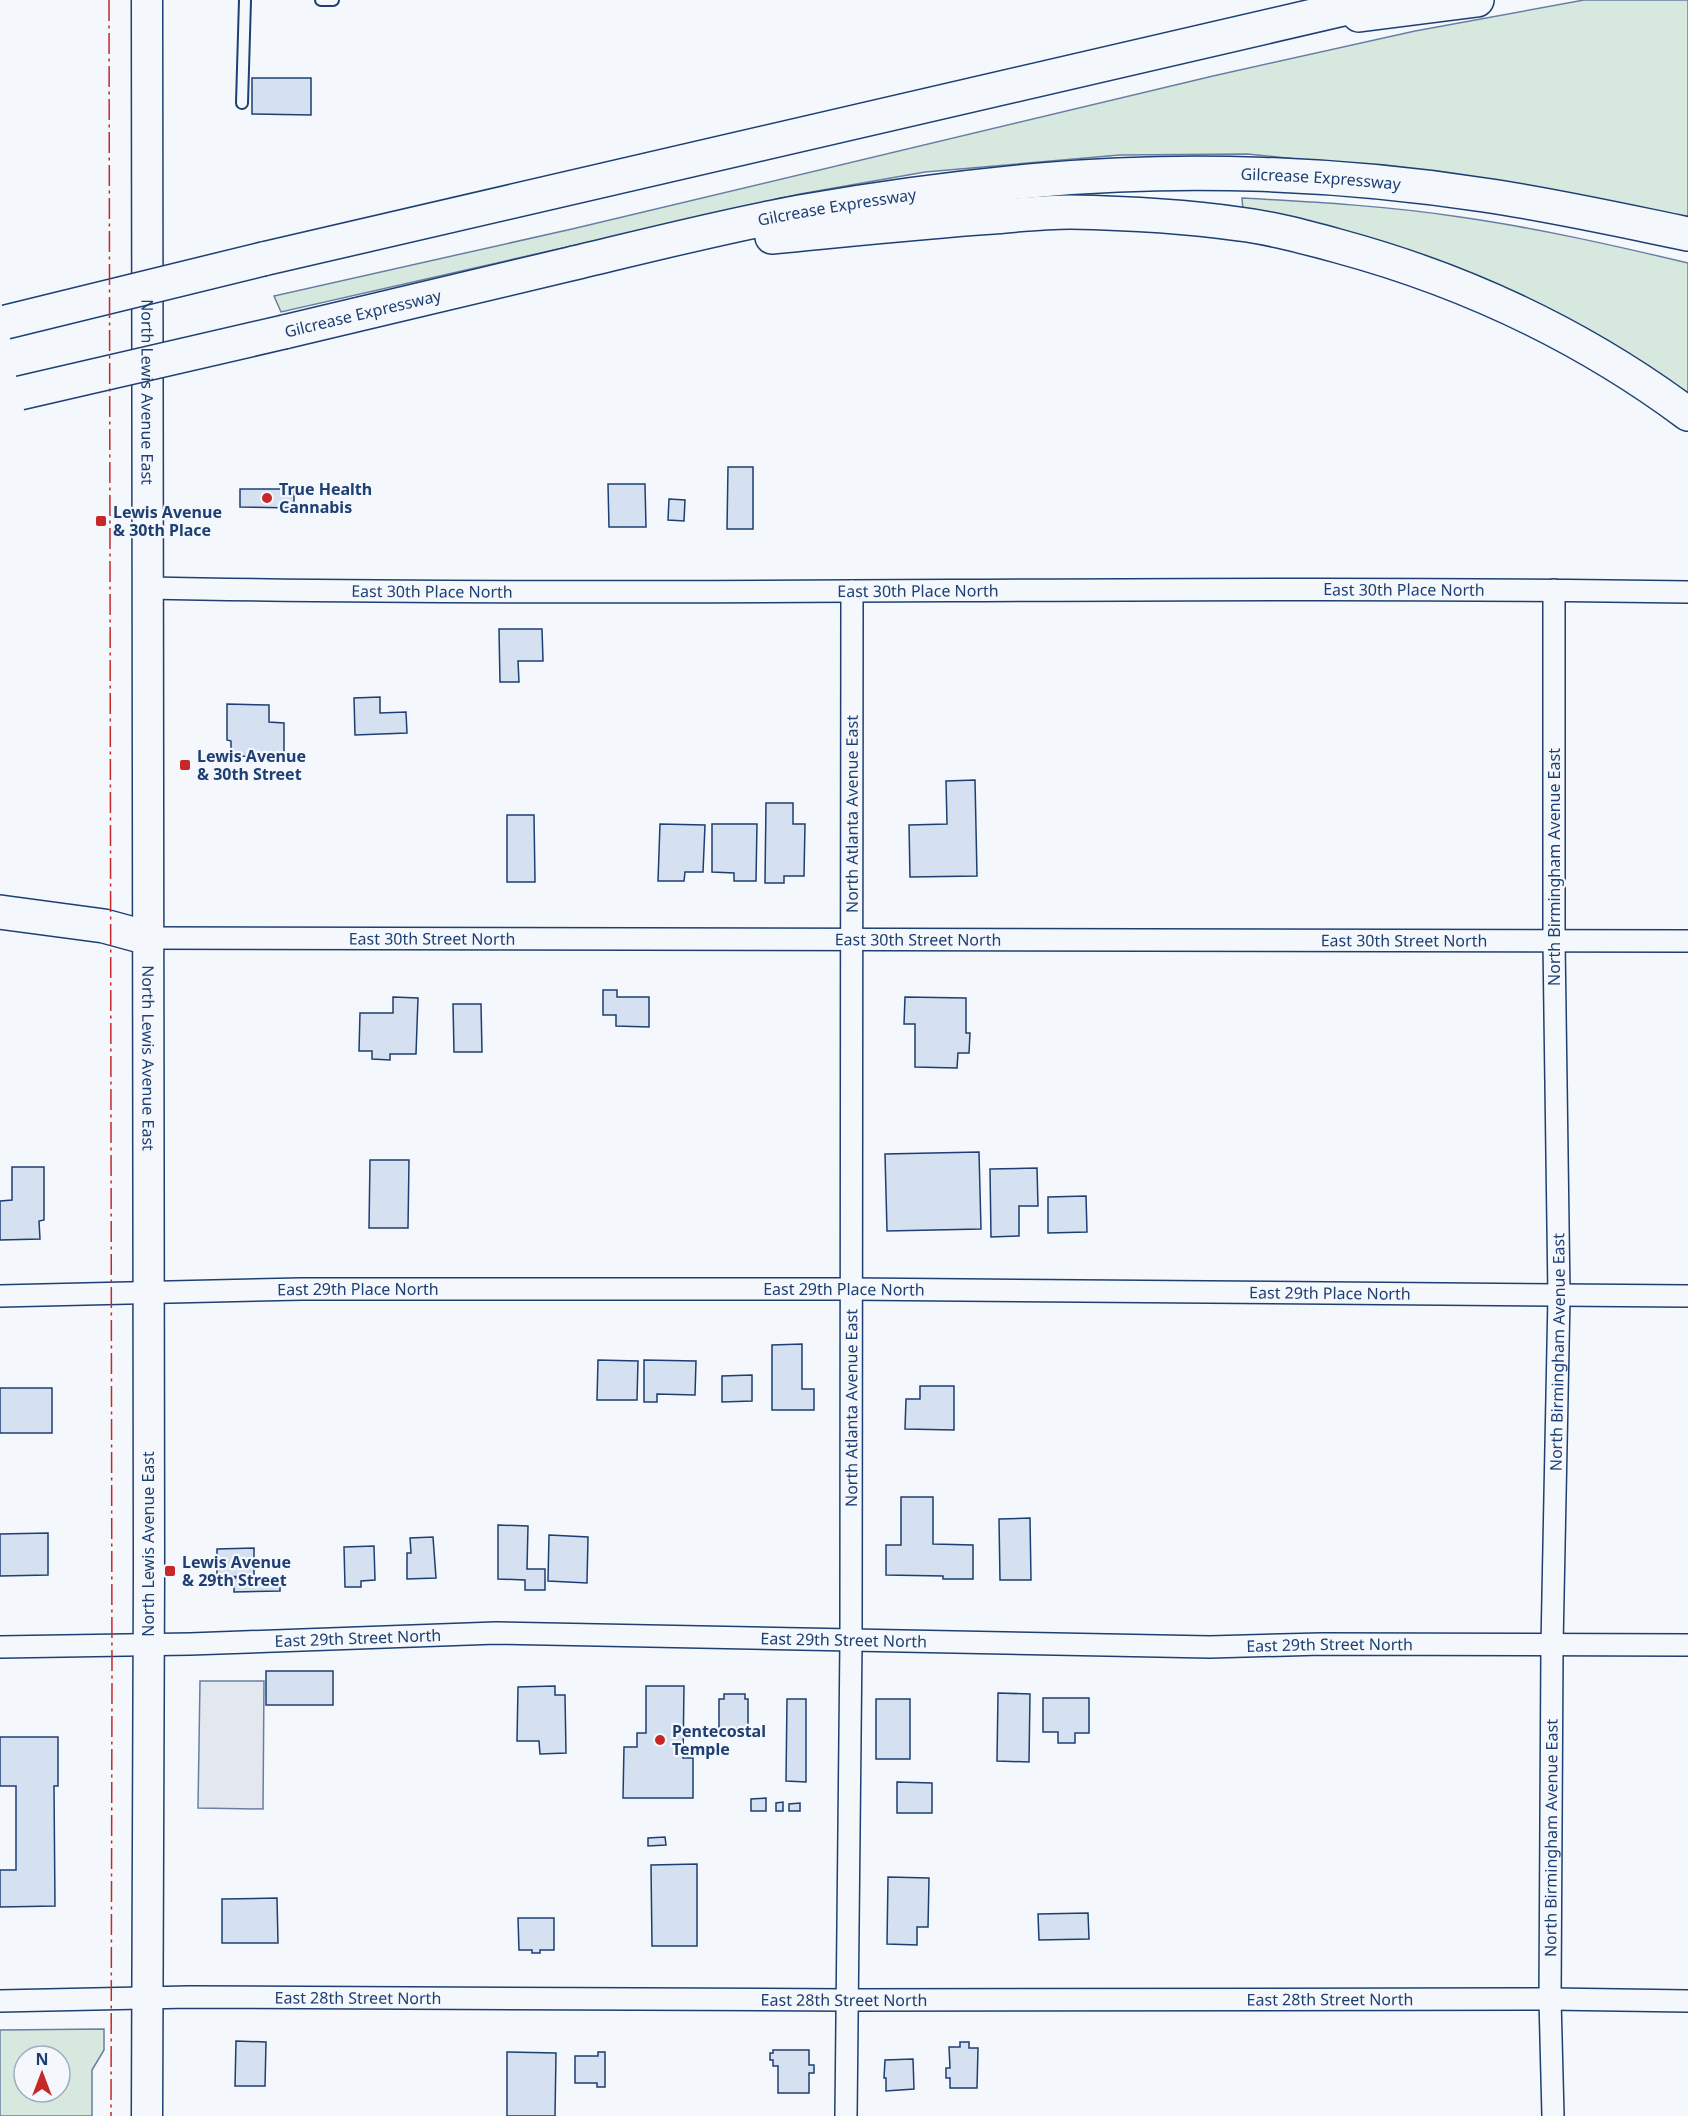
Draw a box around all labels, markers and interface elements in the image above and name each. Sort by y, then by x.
street label: Gilcrease Expressway [1240,163,1403,195]
street label: Gilcrease Expressway [756,183,918,231]
street label: Gilcrease Expressway [282,284,444,343]
street label: North Lewis Avenue East [136,299,159,485]
place label: True Health Cannabis [279,478,372,518]
marker: True Health Cannabis [260,491,274,505]
place label: Lewis Avenue & 30th Place [113,501,222,541]
marker: Lewis Avenue & 30th Place [94,514,108,528]
street label: East 30th Place North [1323,578,1485,601]
street label: East 30th Place North [837,579,999,602]
street label: East 30th Place North [351,580,513,603]
street label: North Atlanta Avenue East [841,715,863,913]
place label: Lewis Avenue & 30th Street [197,745,306,785]
street label: North Birmingham Avenue East [1543,748,1565,986]
marker: Lewis Avenue & 30th Street [178,758,192,772]
street label: East 30th Street North [349,927,515,950]
street label: East 30th Street North [835,928,1001,951]
street label: East 30th Street North [1321,929,1487,952]
street label: North Lewis Avenue East [137,965,159,1151]
street label: North Birmingham Avenue East [1545,1233,1570,1471]
street label: East 29th Place North [277,1278,439,1301]
street label: East 29th Place North [763,1278,925,1301]
street label: East 29th Place North [1249,1281,1411,1305]
street label: North Atlanta Avenue East [840,1309,862,1507]
street label: North Lewis Avenue East [137,1451,159,1637]
place label: Lewis Avenue & 29th Street [182,1551,291,1591]
marker: Lewis Avenue & 29th Street [163,1564,177,1578]
street label: East 29th Street North [274,1624,442,1652]
street label: East 29th Street North [760,1627,927,1652]
street label: East 29th Street North [1246,1633,1413,1657]
street label: North Birmingham Avenue East [1539,1719,1563,1957]
place label: Pentecostal Temple [672,1720,766,1760]
marker: Pentecostal Temple [653,1733,667,1747]
street label: East 28th Street North [275,1986,441,2009]
street label: East 28th Street North [1247,1988,1413,2010]
street label: East 28th Street North [761,1989,927,2011]
north arrow [12,2044,72,2104]
text: N [35,2048,49,2070]

